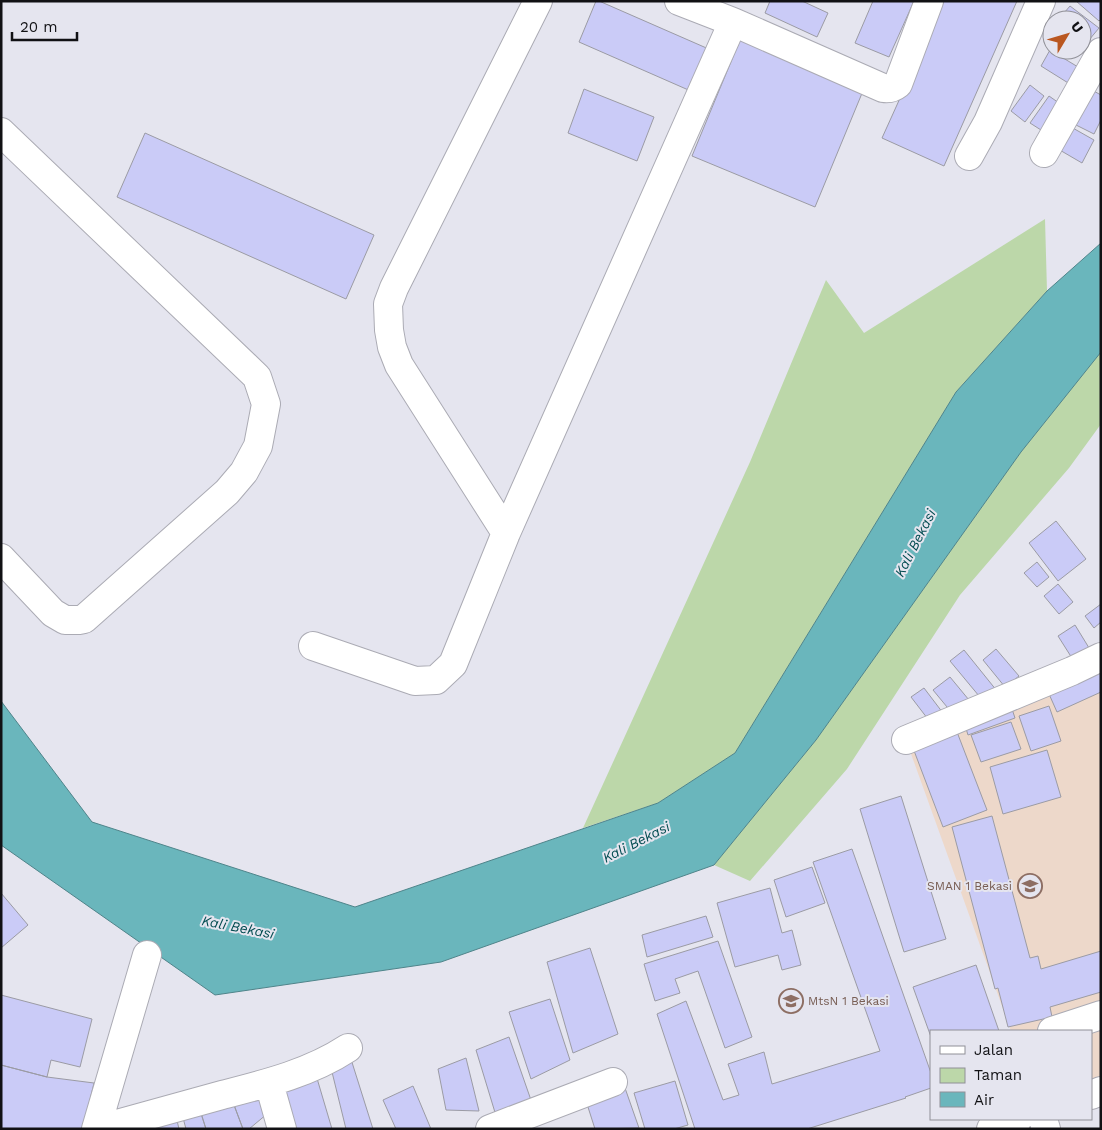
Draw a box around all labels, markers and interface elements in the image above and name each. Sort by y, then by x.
scale bar [12,10,78,42]
north arrow [1042,10,1092,60]
text: 20 m [20,18,58,36]
text: U [1068,18,1087,36]
water label: Kali Bekasi [891,506,939,579]
water label: Kali Bekasi [600,818,673,866]
school or university icon: SMAN 1 Bekasi [1017,873,1043,899]
place label: SMAN 1 Bekasi [927,879,1012,893]
water label: Kali Bekasi [201,912,276,942]
school or university icon: MtsN 1 Bekasi [778,988,804,1014]
place label: MtsN 1 Bekasi [808,994,889,1008]
legend [930,1030,1092,1120]
text: Jalan [974,1041,1013,1059]
text: Taman [974,1066,1022,1084]
text: Air [974,1091,994,1109]

